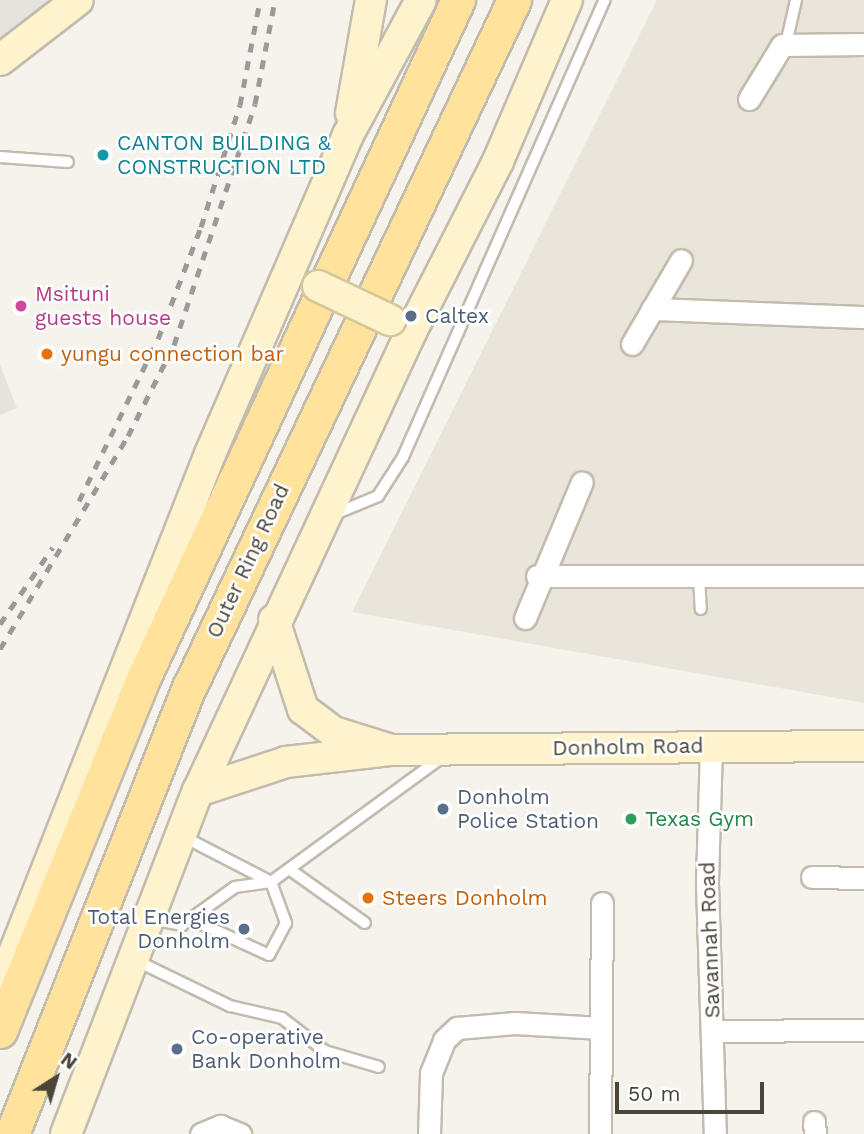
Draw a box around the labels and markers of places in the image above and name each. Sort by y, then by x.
place label: CANTON BUILDING & CONSTRUCTION LTD [117,130,331,180]
marker: CANTON BUILDING & CONSTRUCTION LTD [95,147,111,163]
place label: Msituni guests house [35,281,171,331]
marker: Msituni guests house [13,298,29,314]
place label: Caltex [425,303,489,329]
marker: Caltex [403,308,419,324]
place label: yungu connection bar [61,341,284,367]
marker: yungu connection bar [39,346,55,362]
place label: Donholm Police Station [457,784,599,834]
marker: Donholm Police Station [435,801,451,817]
place label: Texas Gym [645,806,754,832]
marker: Texas Gym [623,811,639,827]
place label: Steers Donholm [382,885,548,911]
marker: Steers Donholm [360,890,376,906]
place label: Total Energies Donholm [86,904,230,954]
marker: Total Energies Donholm [236,921,252,937]
place label: Co-operative Bank Donholm [191,1024,341,1074]
marker: Co-operative Bank Donholm [169,1041,185,1057]

